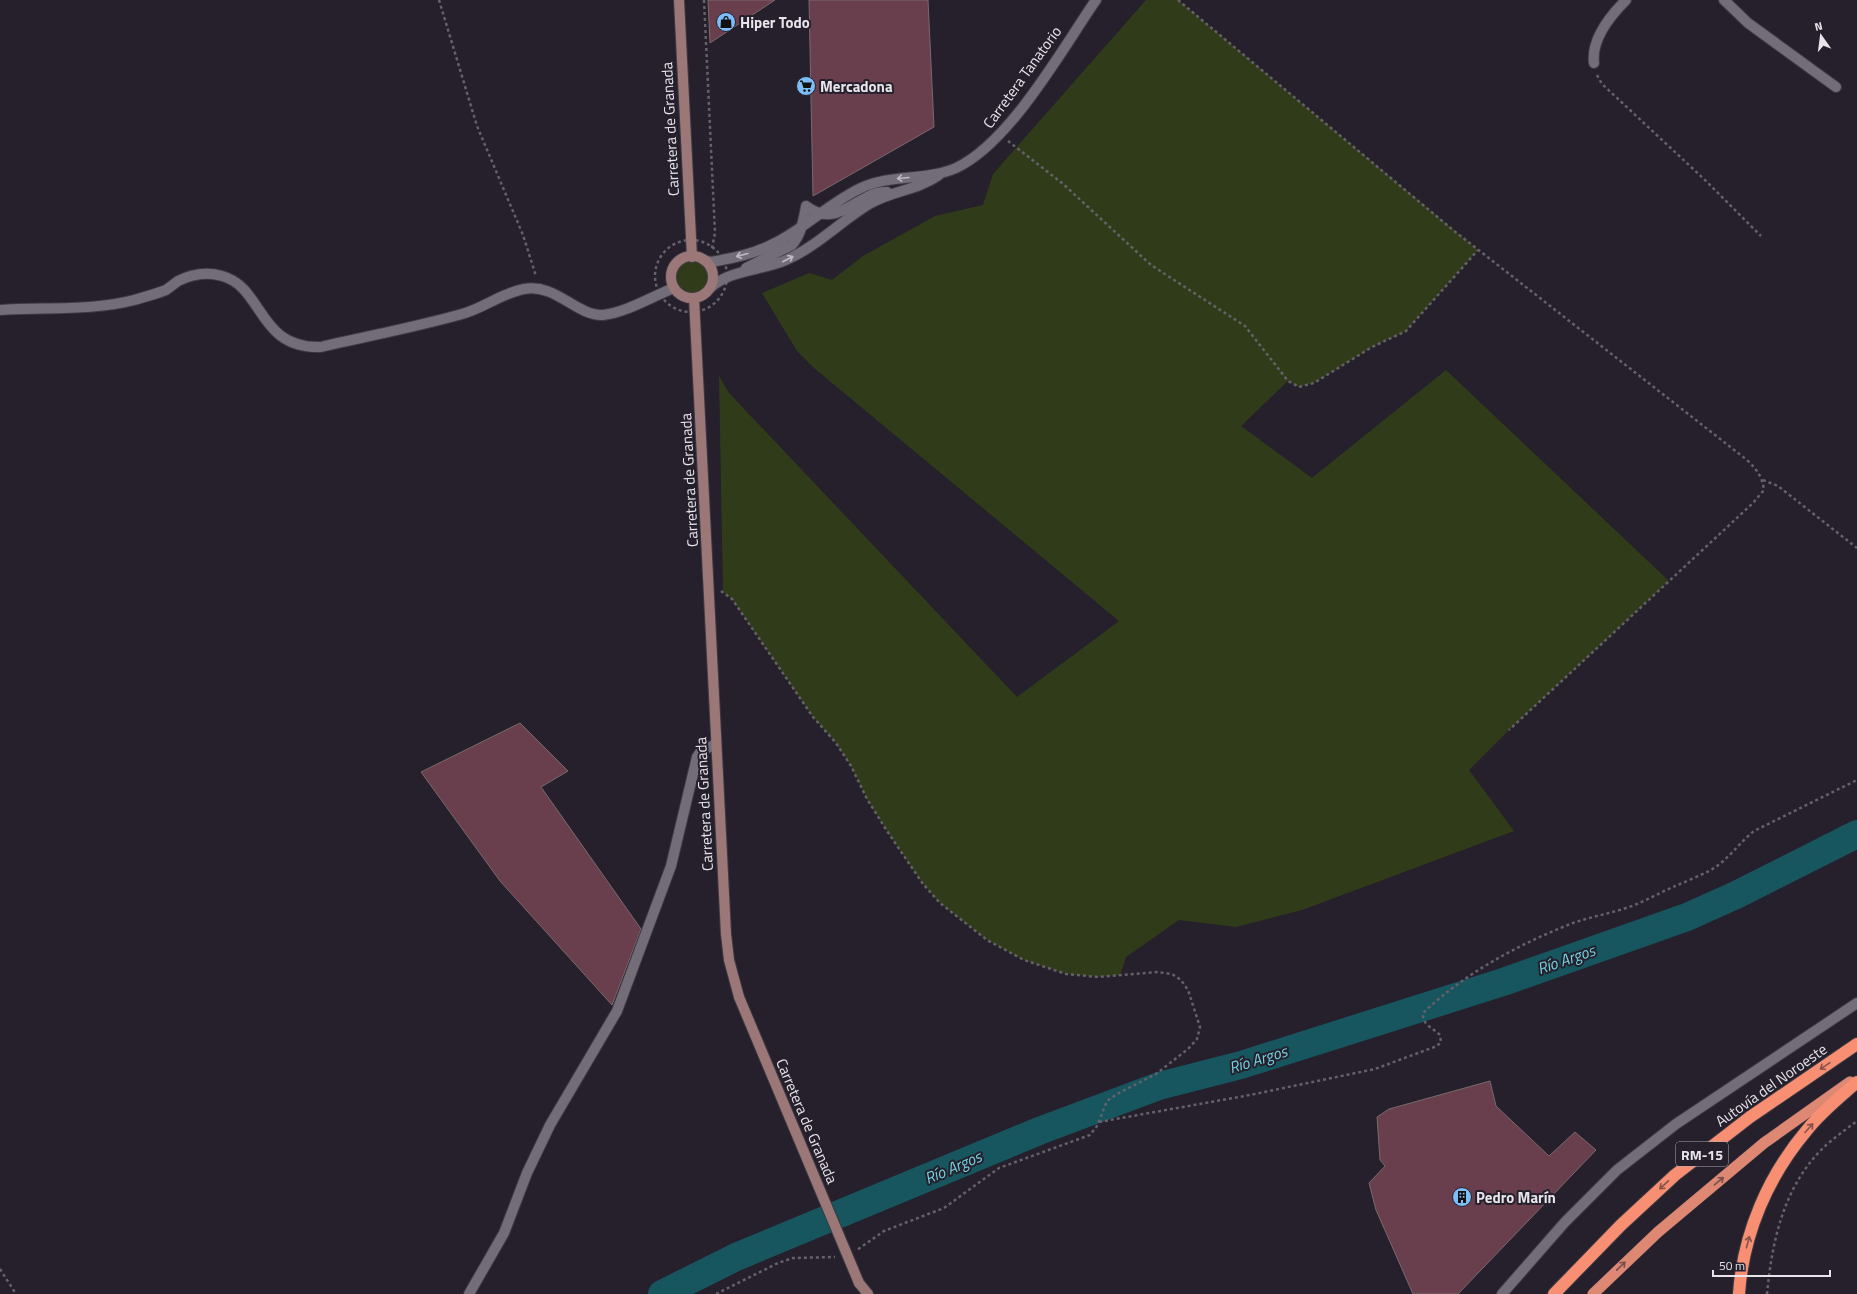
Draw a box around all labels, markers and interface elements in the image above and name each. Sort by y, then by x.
shop icon: Hiper Todo [715,11,737,33]
place label: Hiper Todo [740,11,810,34]
north arrow [1801,16,1841,56]
text: N [1813,18,1824,35]
street label: Carretera Tanatorio [977,21,1067,133]
street label: Carretera de Granada [655,61,685,197]
supermarket icon: Mercadona [795,75,817,97]
place label: Mercadona [820,75,893,98]
one-way arrow [897,174,910,181]
one-way arrow [736,252,749,260]
one-way arrow [782,255,794,262]
street label: Carretera de Granada [674,412,704,548]
street label: Carretera de Granada [689,736,719,872]
water label: Río Argos [1534,938,1599,980]
water label: Río Argos [1226,1038,1291,1079]
street label: Autovía del Noroeste [1710,1038,1832,1132]
street label: Carretera de Granada [770,1055,844,1188]
one-way arrow [1820,1062,1831,1070]
one-way arrow [1804,1123,1813,1133]
road number: RM-15 [1676,1142,1728,1166]
water label: Río Argos [921,1144,986,1190]
one-way arrow [1713,1176,1724,1185]
one-way arrow [1659,1180,1669,1190]
building icon: Pedro Marín [1451,1186,1473,1208]
place label: Pedro Marín [1476,1186,1556,1209]
one-way arrow [1745,1236,1752,1249]
scale bar [1713,1252,1830,1278]
text: 50 m [1719,1256,1745,1275]
one-way arrow [1616,1261,1626,1271]

